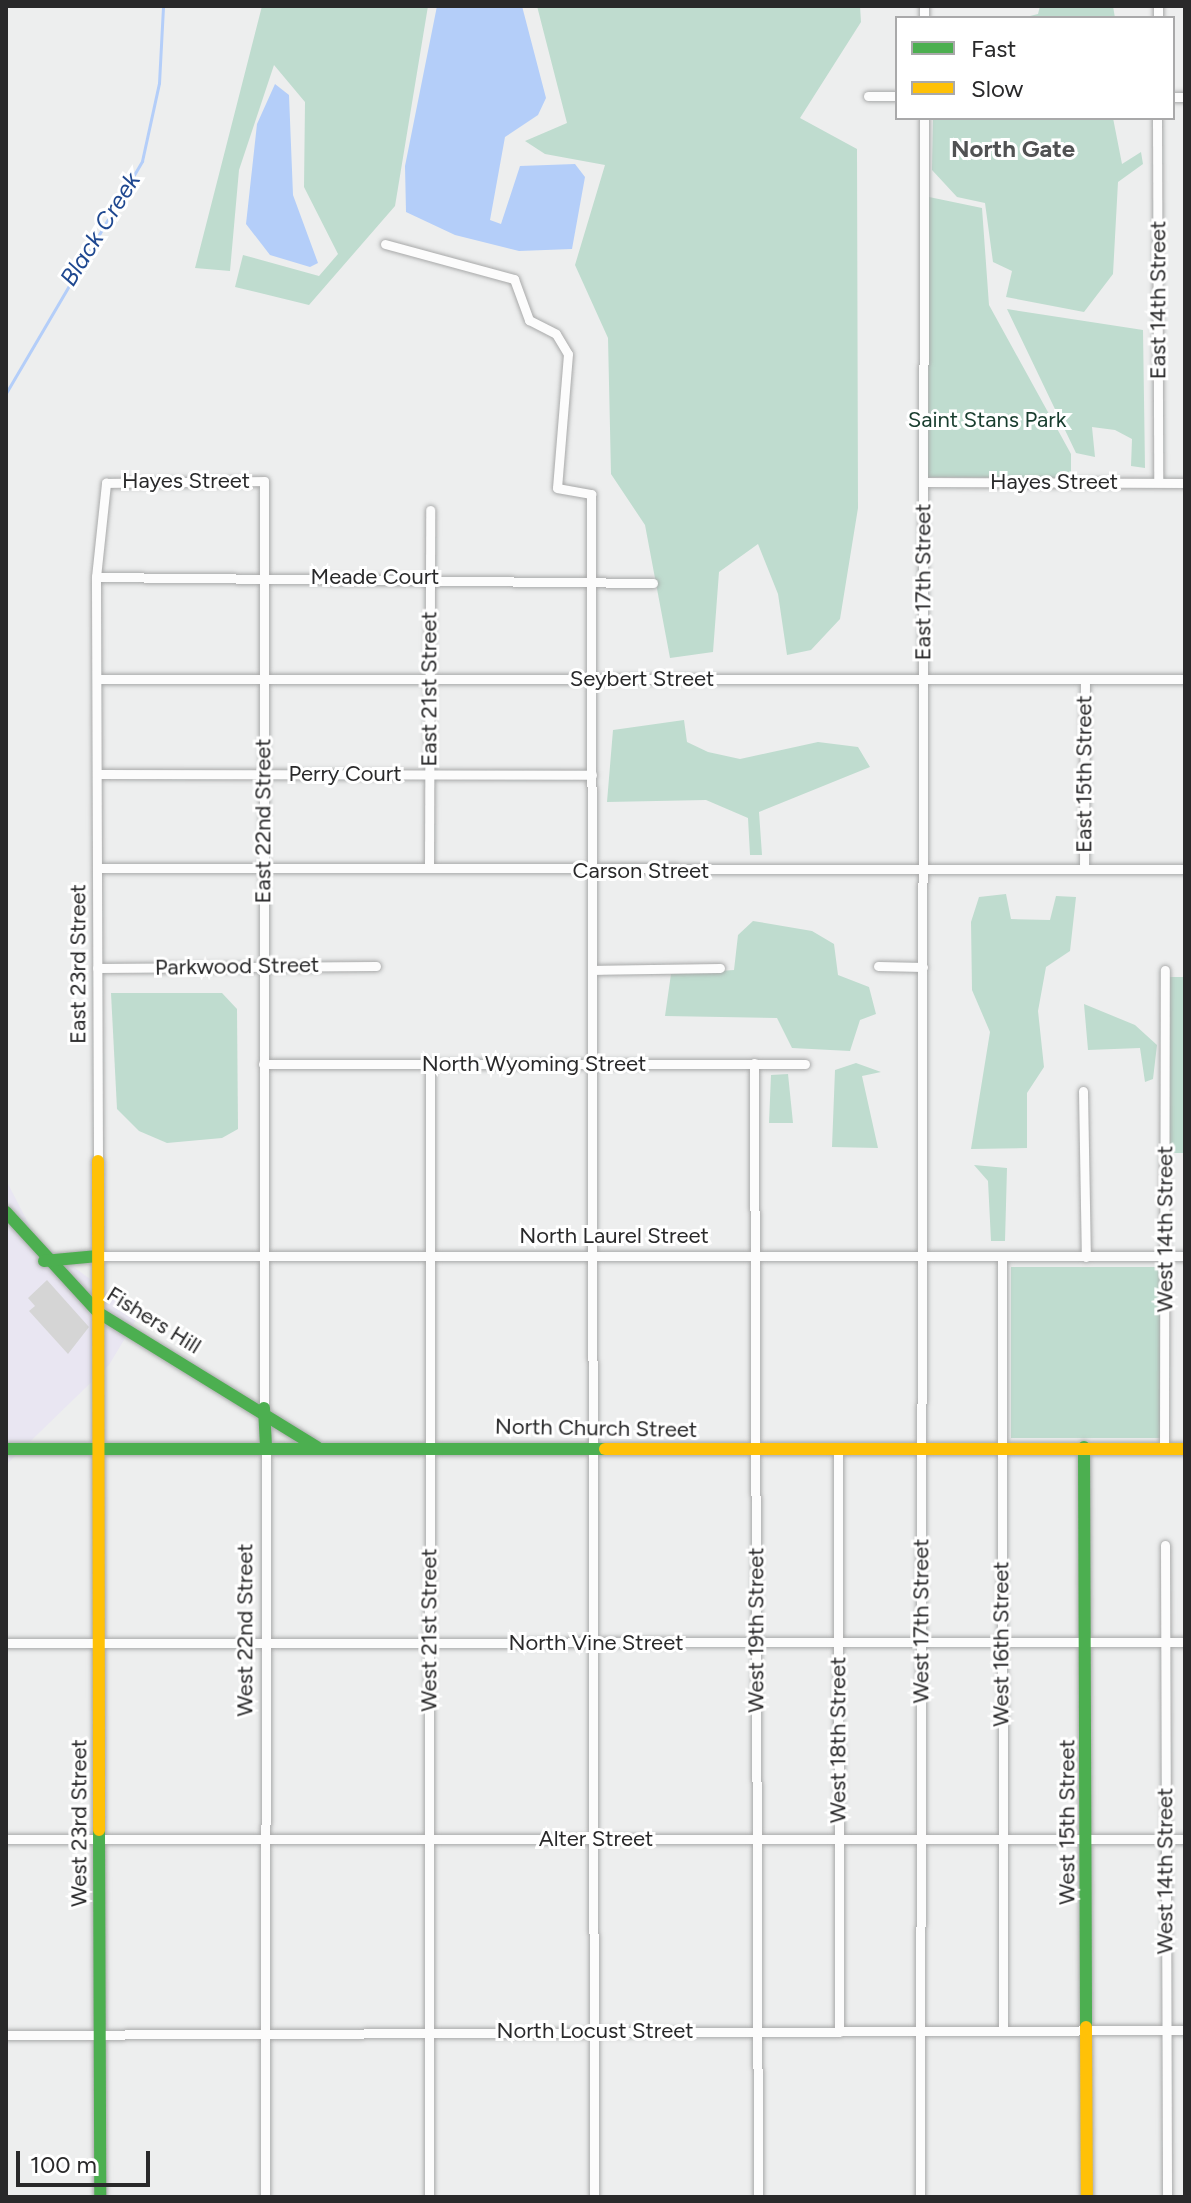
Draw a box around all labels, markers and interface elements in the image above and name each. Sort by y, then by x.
legend [895,16,1175,120]
text: Fast [971,34,1016,63]
text: Slow [971,74,1023,103]
district label: North Gate [951,135,1075,163]
water label: Black Creek [54,167,146,291]
street label: East 14th Street [1145,221,1171,379]
park label: Saint Stans Park [908,407,1066,433]
street label: Hayes Street [122,468,250,494]
street label: Hayes Street [990,469,1118,495]
street label: East 17th Street [910,504,936,660]
street label: Meade Court [311,564,439,590]
street label: East 21st Street [416,611,442,767]
street label: Seybert Street [570,666,714,692]
street label: East 15th Street [1071,695,1097,853]
street label: East 22nd Street [250,738,276,904]
street label: Perry Court [288,761,402,787]
street label: Carson Street [573,858,709,884]
street label: East 23rd Street [65,884,91,1044]
street label: Parkwood Street [155,951,319,981]
street label: North Wyoming Street [422,1051,646,1077]
street label: West 14th Street [1152,1146,1178,1312]
street label: North Laurel Street [519,1223,709,1249]
street label: Fishers Hill [102,1281,206,1359]
street label: North Church Street [495,1413,697,1443]
street label: West 17th Street [908,1539,934,1703]
street label: West 22nd Street [232,1543,258,1717]
street label: West 19th Street [743,1547,769,1713]
street label: West 21st Street [416,1548,442,1712]
street label: West 16th Street [988,1561,1014,1727]
street label: North Vine Street [509,1630,683,1656]
street label: West 18th Street [825,1657,851,1823]
street label: West 23rd Street [66,1739,92,1907]
street label: West 15th Street [1054,1739,1080,1905]
street label: West 14th Street [1152,1788,1178,1954]
street label: Alter Street [539,1826,653,1852]
street label: North Locust Street [496,2018,694,2044]
scale bar [20,2135,154,2185]
text: 100 m [30,2150,97,2179]

